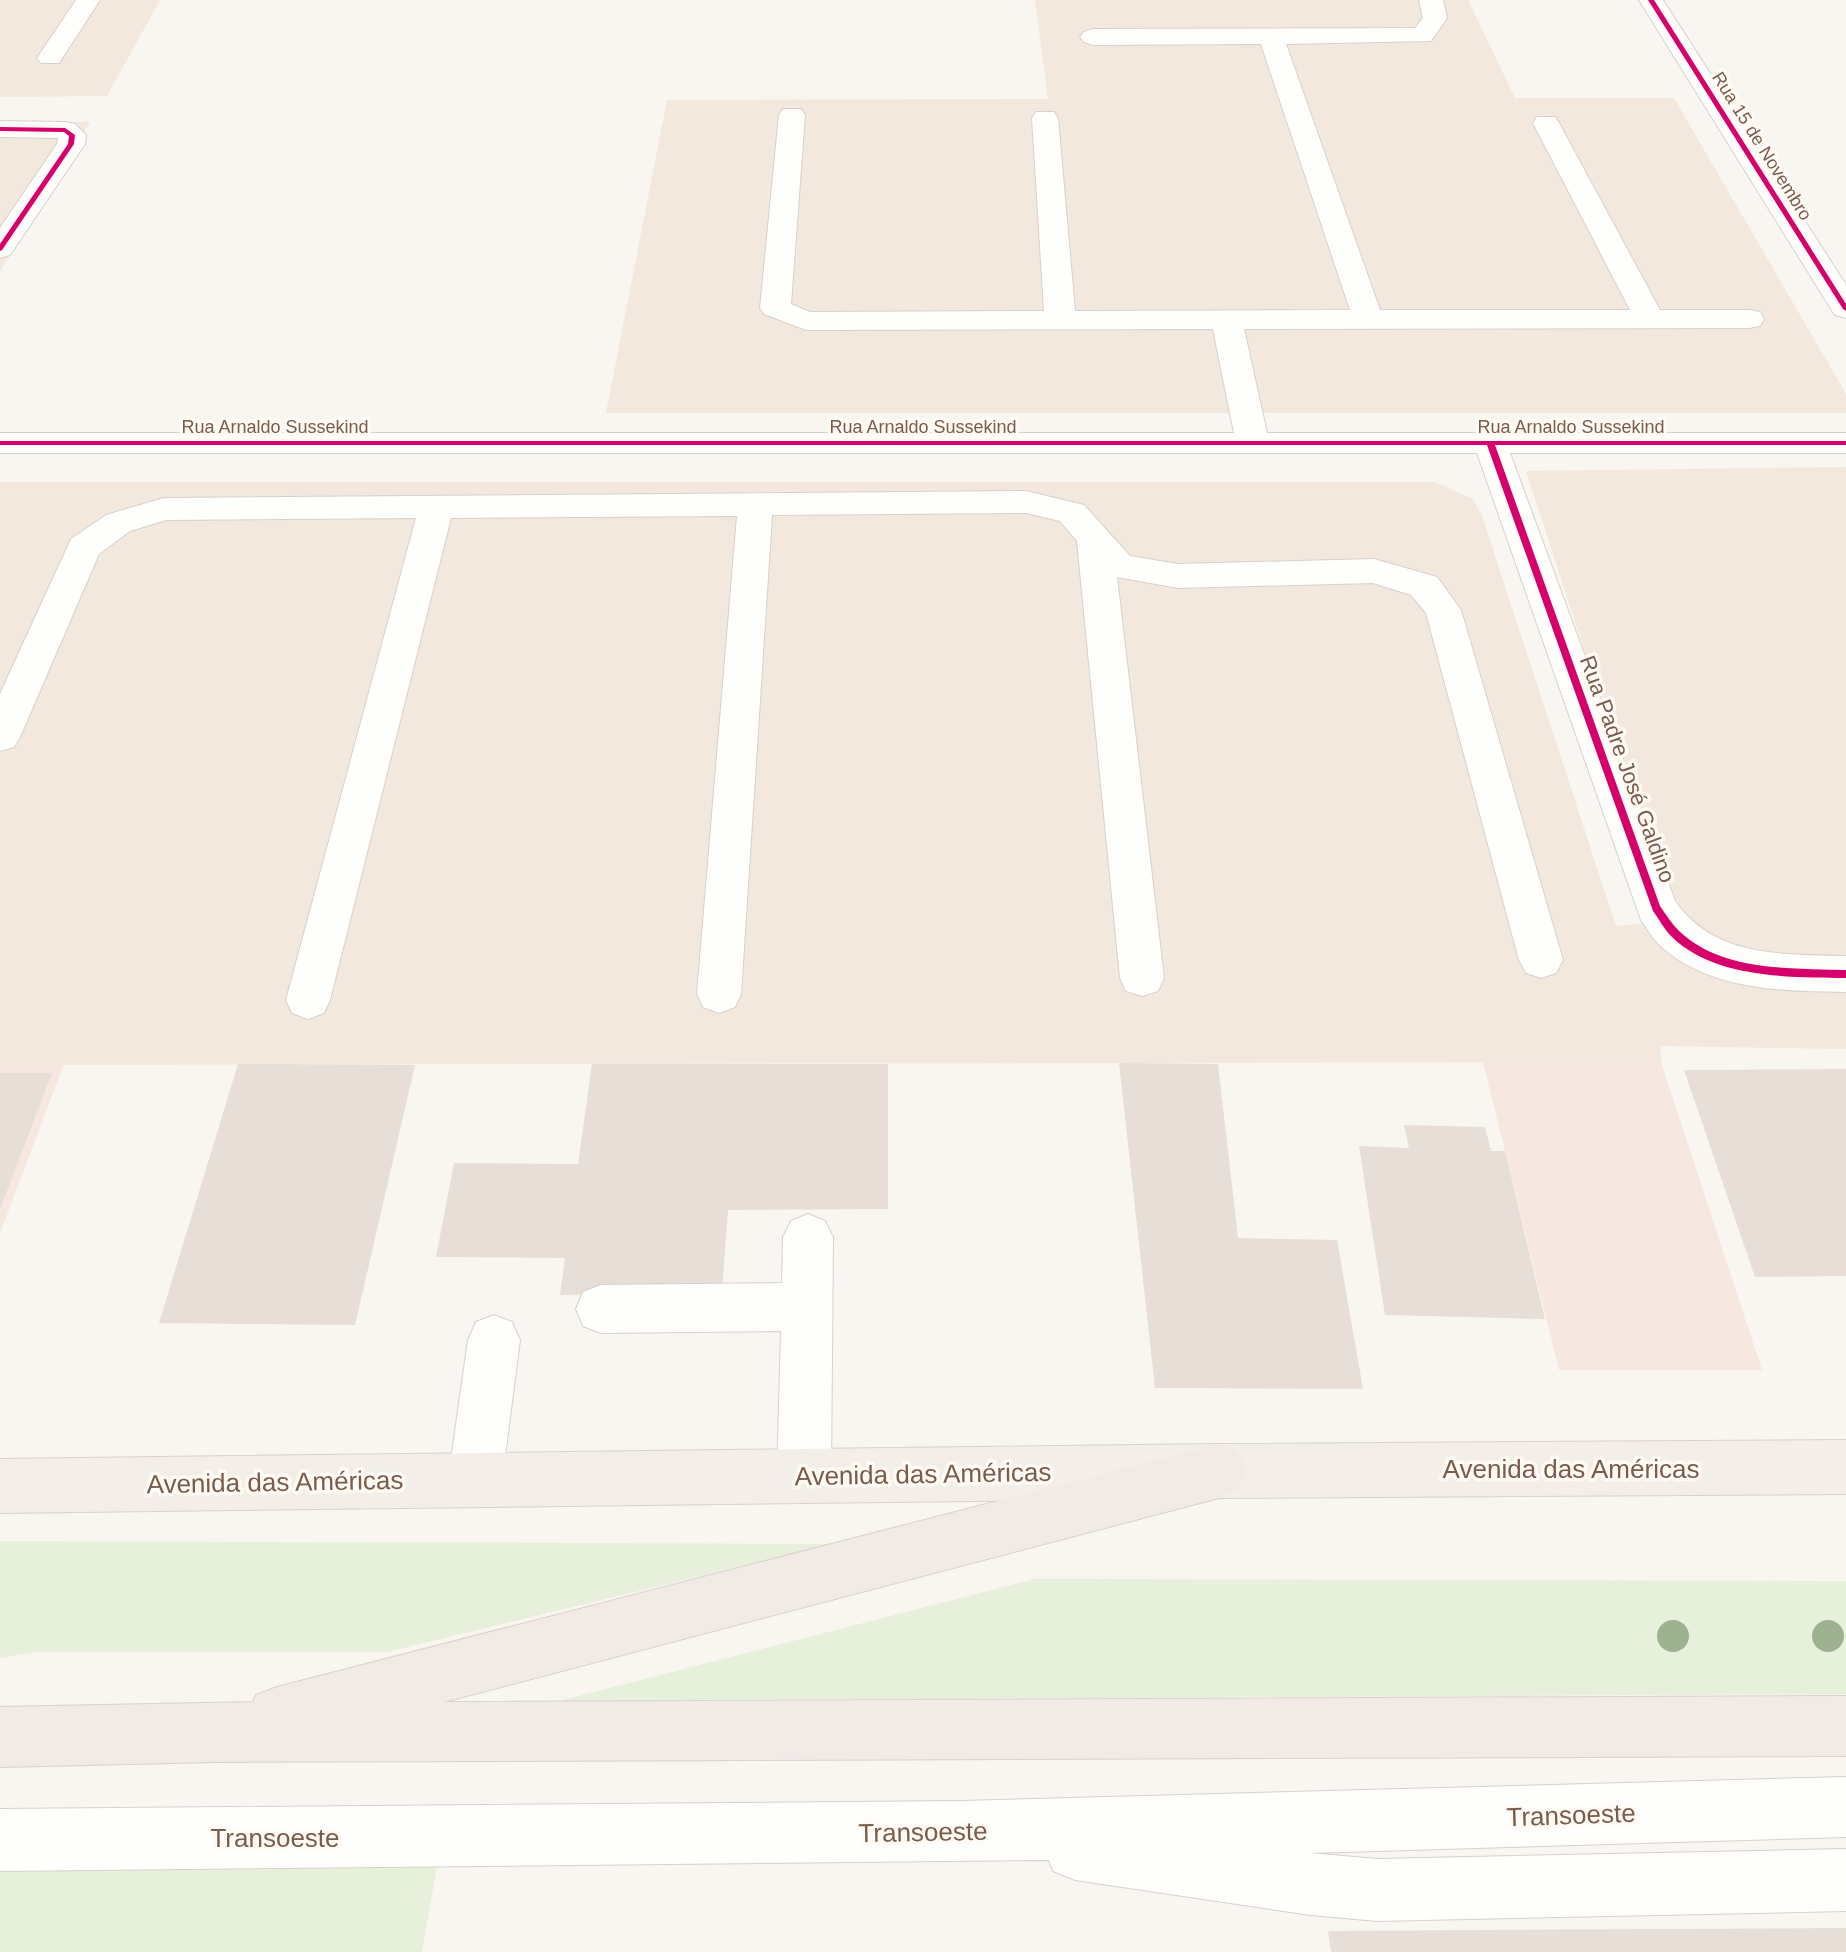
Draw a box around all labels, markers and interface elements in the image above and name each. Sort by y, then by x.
street label: Rua 15 de Novembro [1708,68,1816,224]
street label: Rua Arnaldo Sussekind [181,417,369,437]
street label: Rua Arnaldo Sussekind [829,417,1017,437]
street label: Rua Arnaldo Sussekind [1477,417,1665,437]
street label: Rua Padre José Galdino [1575,652,1680,886]
street label: Avenida das Américas [1443,1454,1699,1484]
street label: Avenida das Américas [794,1457,1052,1491]
street label: Avenida das Américas [146,1465,404,1499]
street label: Transoeste [1506,1798,1636,1832]
street label: Transoeste [858,1816,988,1848]
street label: Transoeste [210,1823,340,1853]

